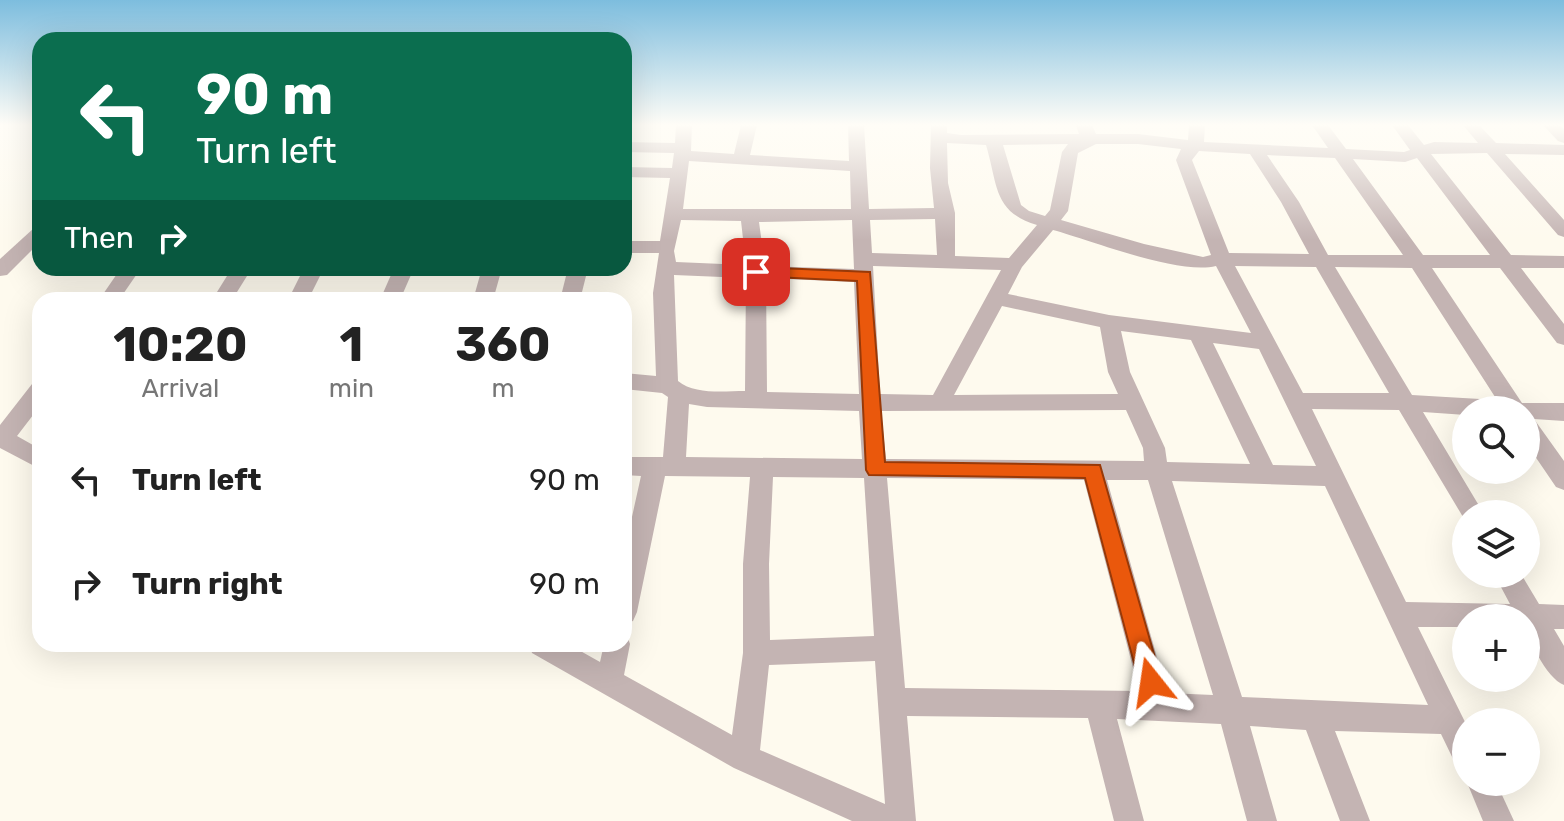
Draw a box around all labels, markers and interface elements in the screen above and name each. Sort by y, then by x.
text: 90 m [196,62,333,128]
icon: left [64,64,168,168]
text: Turn left [196,129,337,172]
icon: right [150,216,194,260]
text: Then [64,220,134,256]
pin [722,238,790,306]
icon: arrive [734,250,778,294]
text: 10:20 [113,316,248,373]
text: 1 [339,316,363,373]
text: 360 [455,316,551,373]
text: Arrival [141,373,219,404]
text: min [329,373,374,404]
text: m [491,373,515,404]
map controls [1452,396,1540,796]
button: search [1452,396,1540,484]
icon: left [64,458,108,502]
text: Turn left [132,462,262,498]
text: 90 m [529,462,600,498]
button: layers [1452,500,1540,588]
icon: right [64,562,108,606]
text: Turn right [132,566,283,602]
text: 90 m [529,566,600,602]
button: + [1452,604,1540,692]
position arrow [1109,640,1193,724]
button: − [1452,708,1540,796]

